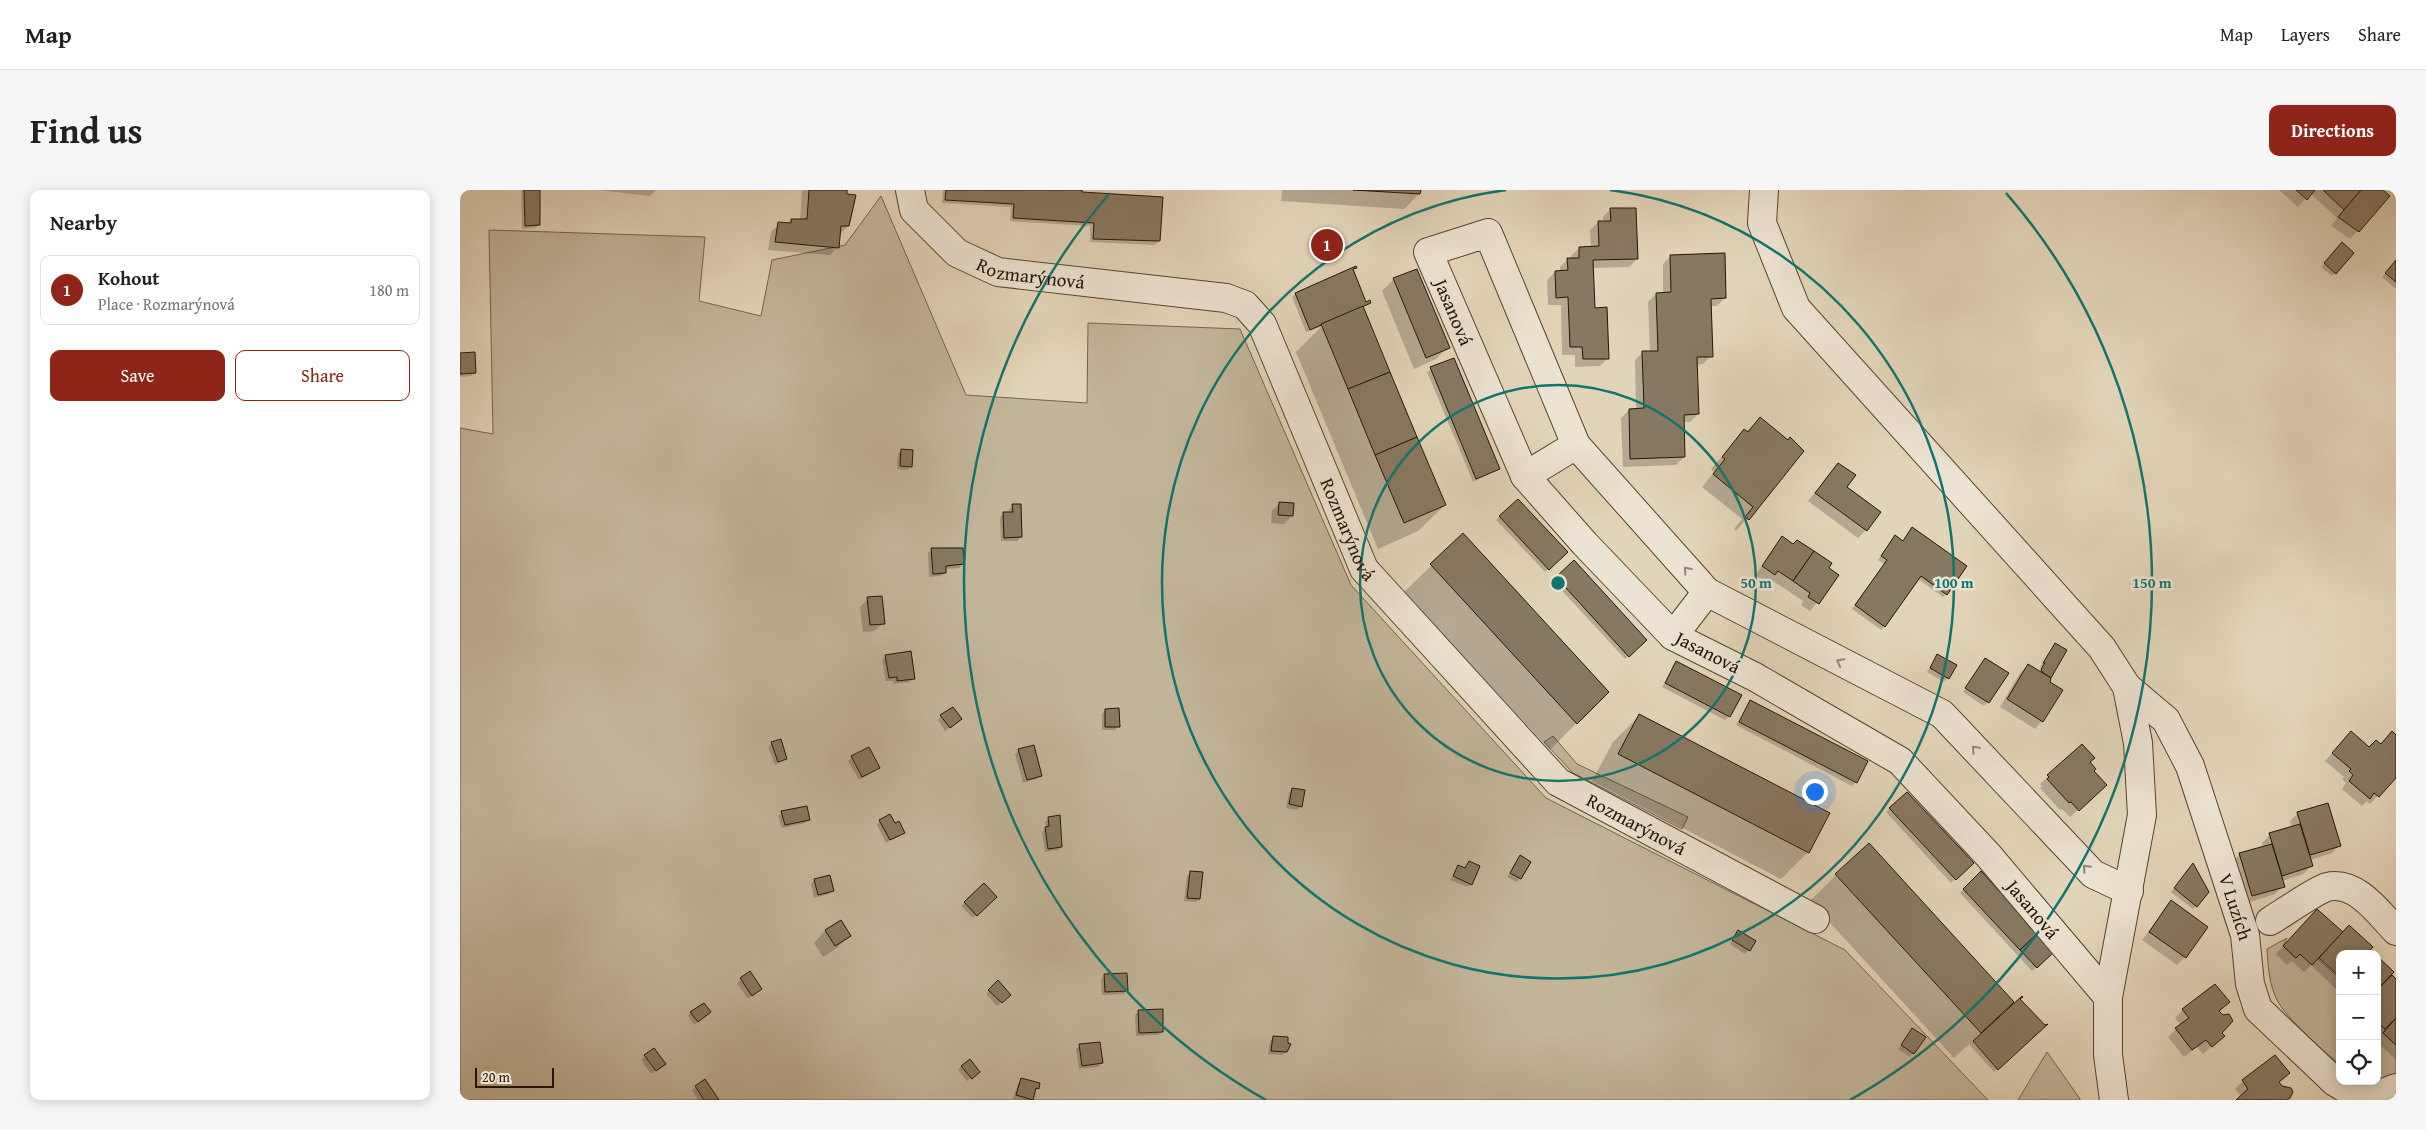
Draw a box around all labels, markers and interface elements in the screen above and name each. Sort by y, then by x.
text: Map [25,17,72,52]
text: Map [2220,21,2253,48]
text: Layers [2281,21,2330,48]
text: Share [2358,21,2401,48]
text: Find us [30,105,143,156]
button: Directions [2269,105,2396,156]
text: Nearby [50,207,117,238]
pin: 1 [1311,226,1343,264]
street label: Rozmarýnová [972,250,1086,296]
text: Kohout [98,264,160,292]
street label: Jasanová [1427,273,1481,350]
text: 1 [63,278,71,302]
text: 180 m [369,278,409,302]
text: Place · Rozmarýnová [98,292,235,316]
button: Save [50,350,225,401]
button: Share [235,350,410,401]
street label: Rozmarýnová [1314,473,1382,587]
one-way arrow [1684,566,1693,575]
text: 50 m [1740,572,1772,593]
text: 100 m [1934,572,1974,593]
text: 150 m [2132,572,2172,593]
centre of rings [1549,574,1567,592]
street label: Jasanová [1669,623,1746,680]
one-way arrow [1836,658,1845,668]
one-way arrow [1972,746,1981,755]
your location [1802,779,1828,805]
street label: Rozmarýnová [1582,786,1691,862]
one-way arrow [2083,864,2092,873]
street label: V Luzích [2212,870,2260,944]
street label: Jasanová [1999,872,2066,945]
map controls [2336,950,2381,1085]
button: + [2336,950,2381,995]
button: − [2336,995,2381,1040]
button: locate [2336,1040,2381,1085]
scale bar [475,1065,554,1088]
text: 20 m [482,1067,510,1087]

